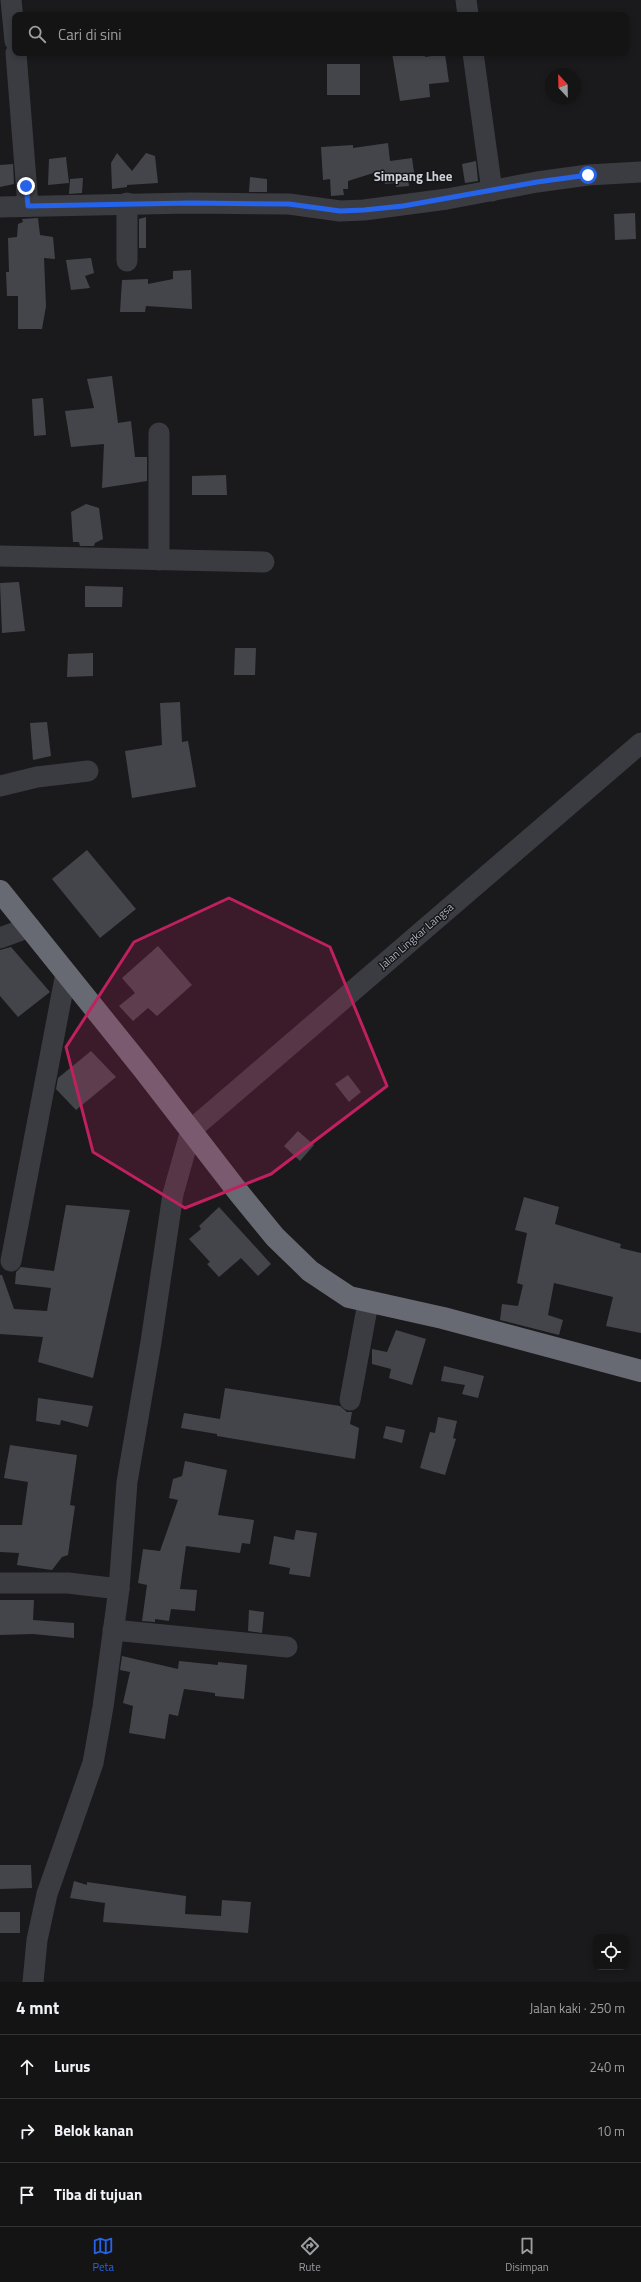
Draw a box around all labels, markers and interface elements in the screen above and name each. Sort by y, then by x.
search box [12,12,629,56]
icon: search [26,23,48,45]
text: Cari di sini [58,23,122,46]
north arrow [545,68,581,104]
district label: Simpang Lhee [374,166,453,186]
route start [579,166,597,184]
route end [17,177,35,195]
street label: Jalan Lingkar Langsa [375,899,457,973]
map controls [593,1934,629,1970]
button: locate [593,1934,629,1970]
text: 4 mnt [16,1995,59,2021]
text: Jalan kaki · 250 m [529,1998,625,2018]
text: Lurus [54,2055,90,2078]
icon: ahead [16,2056,38,2078]
text: 240 m [589,2057,625,2077]
text: Belok kanan [54,2119,134,2142]
icon: right [16,2120,38,2142]
text: 10 m [597,2121,625,2141]
text: Tiba di tujuan [54,2183,142,2206]
icon: arrive [16,2184,38,2206]
tab: Peta [92,2235,114,2275]
tab: Rute [299,2235,321,2275]
tab: Disimpan [505,2235,549,2275]

